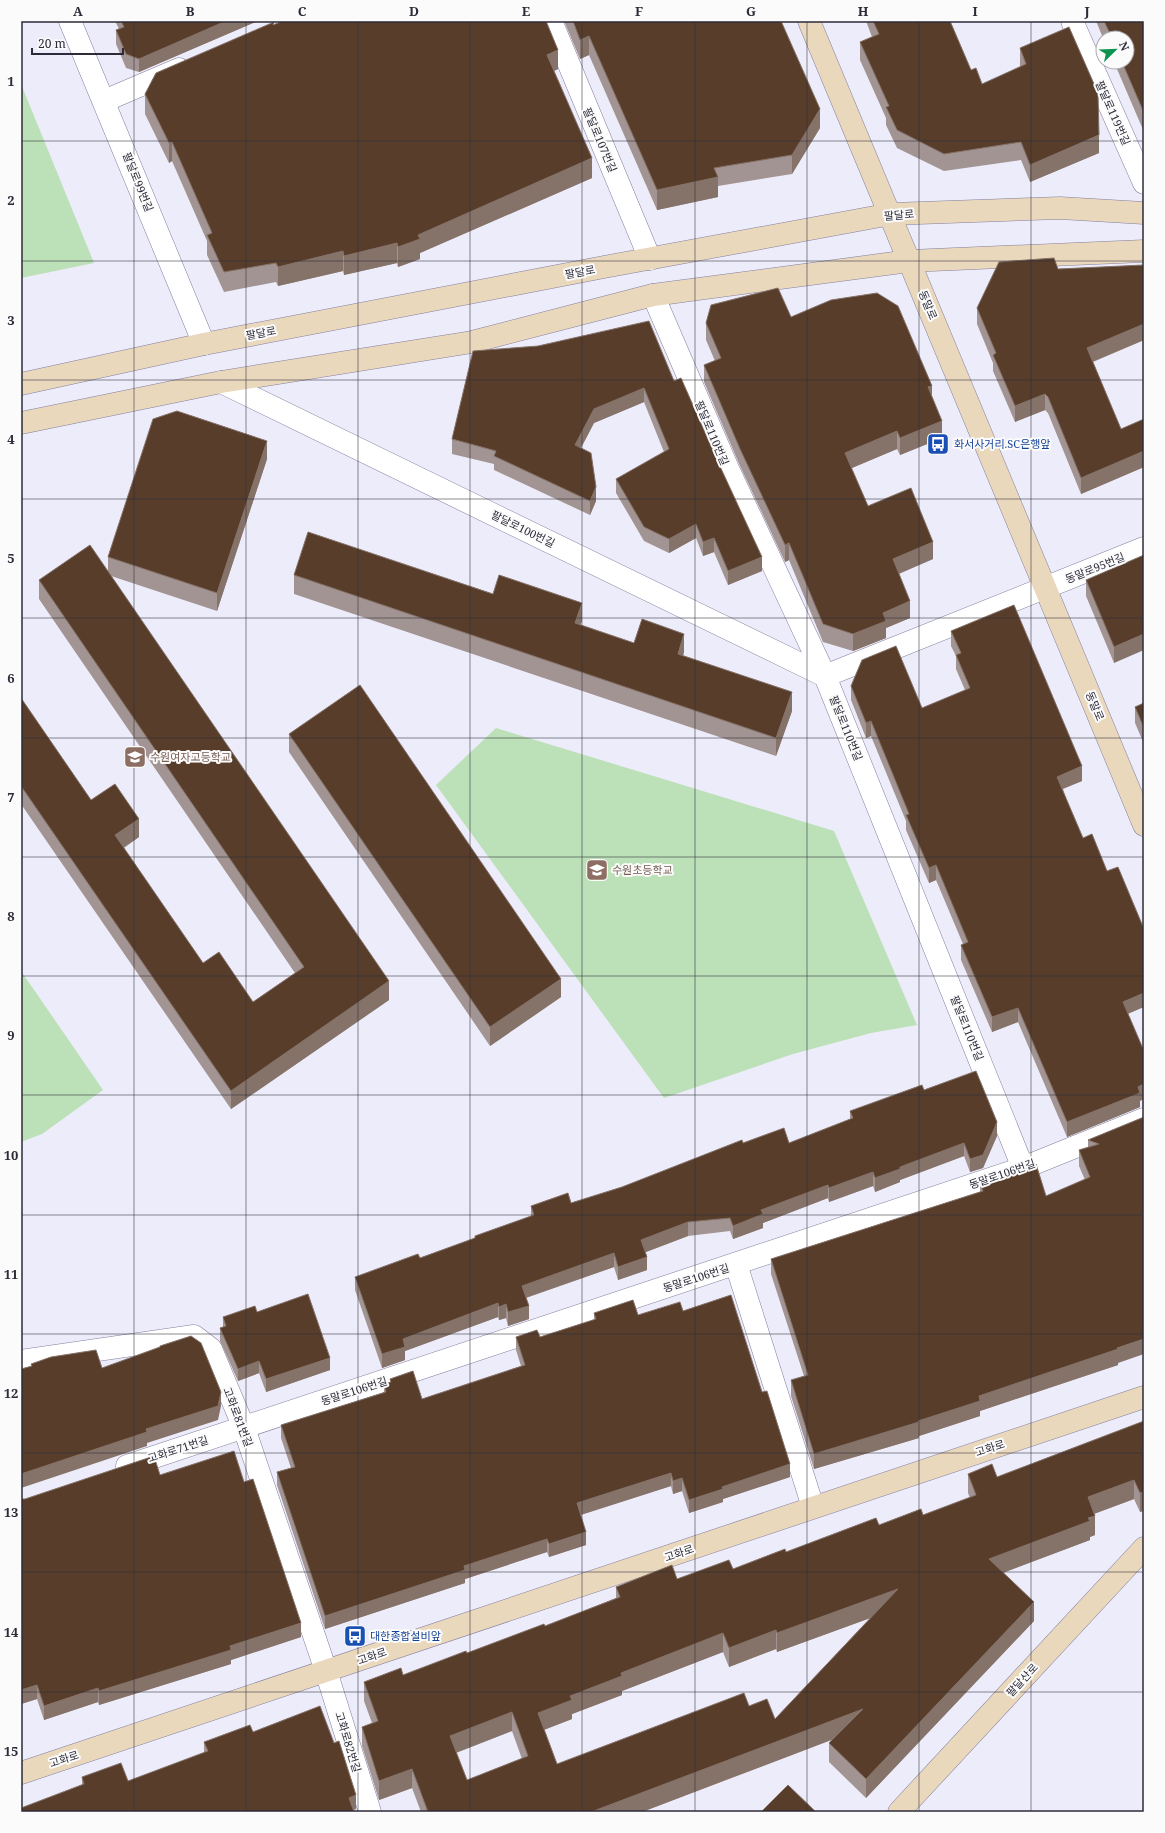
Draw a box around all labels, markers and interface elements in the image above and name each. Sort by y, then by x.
text: A [73,2,83,20]
text: B [186,2,195,20]
text: C [298,2,307,20]
text: D [409,2,419,20]
text: E [522,2,531,20]
text: F [635,2,643,20]
text: G [746,2,756,20]
text: H [858,2,869,20]
text: I [972,2,978,20]
text: J [1083,2,1090,20]
scale bar [32,30,123,56]
north arrow [1095,30,1135,70]
text: 20 m [38,35,66,52]
text: N [1116,39,1133,53]
text: 1 [7,72,15,90]
street label: 팔달로119번길 [1093,78,1134,147]
street label: 팔달로107번길 [580,105,621,175]
street label: 팔달로99번길 [120,150,157,214]
text: 2 [7,191,15,209]
street label: 팔달로 [883,206,915,223]
street label: 팔달로 [564,261,596,282]
street label: 동말로 [916,288,941,322]
text: 3 [7,311,15,329]
street label: 팔달로 [245,322,277,343]
street label: 팔달로110번길 [692,398,733,468]
text: 4 [7,430,15,448]
bus stop icon: 화서사거리.SC은행앞 [925,431,951,457]
place label: 화서사거리.SC은행앞 [954,436,1050,451]
street label: 팔달로100번길 [489,507,558,550]
text: 5 [7,549,15,567]
street label: 동말로95번길 [1063,549,1127,586]
text: 6 [7,669,15,687]
street label: 동말로 [1083,689,1108,723]
street label: 팔달로110번길 [827,693,866,763]
school or university icon: 수원여자고등학교 [122,744,148,770]
place label: 수원여자고등학교 [150,749,231,764]
text: 7 [7,788,15,806]
school or university icon: 수원초등학교 [584,857,610,883]
place label: 수원초등학교 [612,862,673,877]
text: 8 [7,907,15,925]
street label: 팔달로110번길 [948,993,987,1063]
text: 9 [7,1026,15,1044]
text: 10 [4,1146,18,1164]
street label: 동말로106번길 [967,1155,1037,1192]
street label: 동말로106번길 [661,1260,731,1295]
text: 11 [4,1265,18,1283]
street label: 동말로106번길 [319,1373,389,1408]
text: 12 [4,1384,18,1402]
street label: 고화로81번길 [220,1385,257,1449]
street label: 고화로71번길 [146,1432,210,1465]
street label: 고화로 [973,1436,1007,1459]
text: 13 [4,1503,18,1521]
street label: 고화로 [662,1540,696,1565]
text: 14 [4,1623,19,1641]
bus stop icon: 대한종합설비앞 [342,1623,368,1649]
place label: 대한종합설비앞 [370,1628,441,1643]
street label: 고화로 [355,1643,389,1668]
street label: 팔달산로 [1002,1660,1041,1700]
street label: 고화로82번길 [332,1710,365,1774]
text: 15 [4,1742,18,1760]
street label: 고화로 [47,1747,81,1770]

